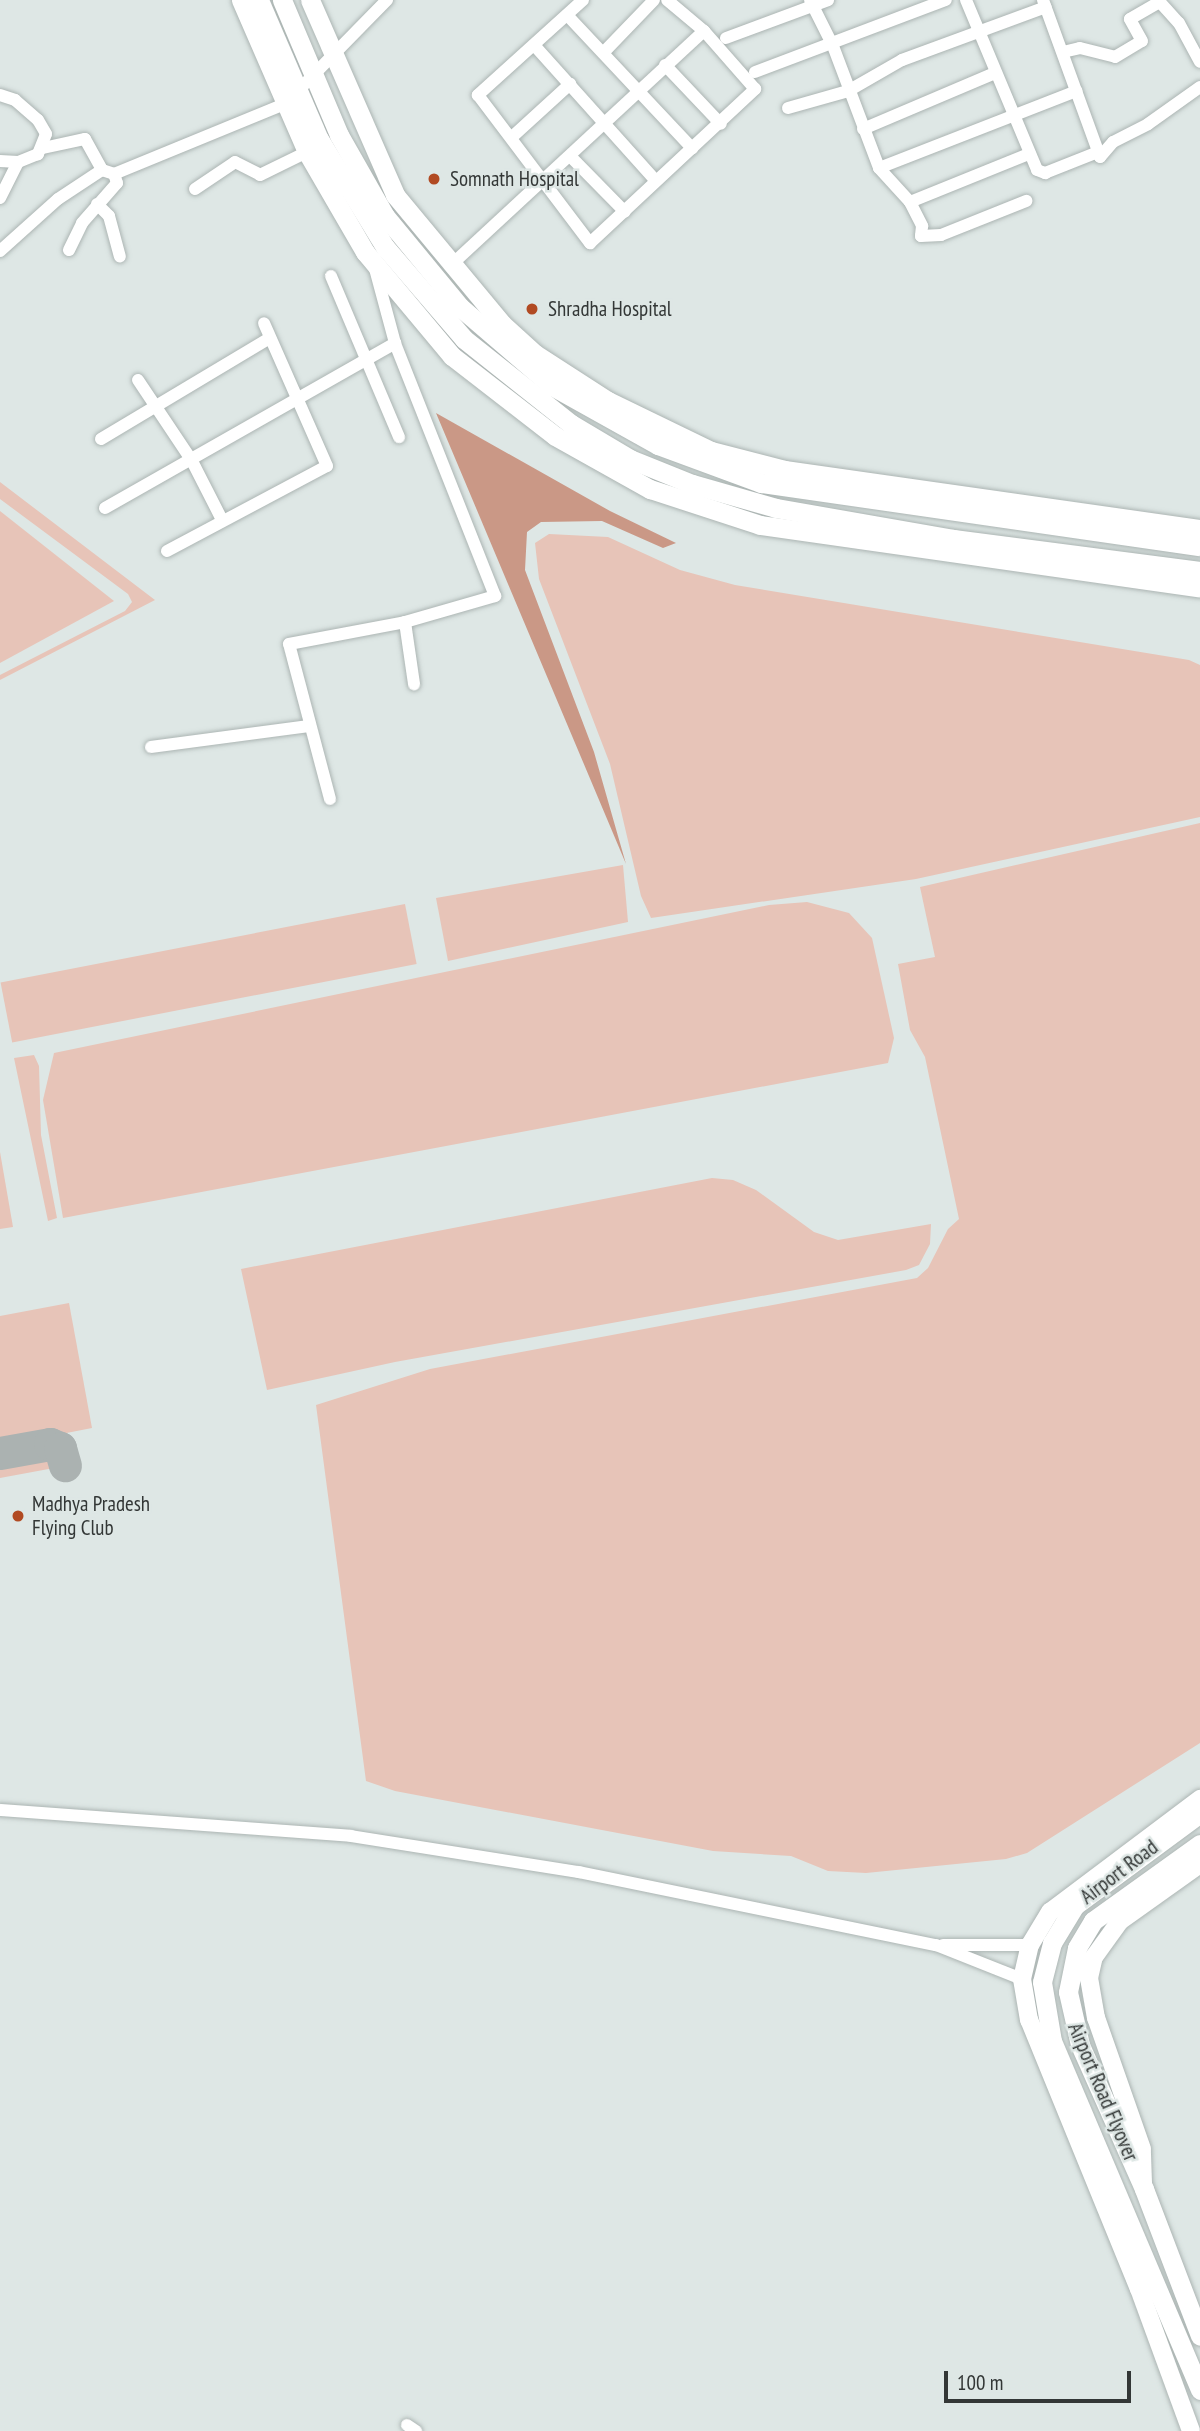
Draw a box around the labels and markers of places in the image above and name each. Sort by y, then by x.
place label: Somnath Hospital [450,166,579,192]
marker: Somnath Hospital [424,169,444,189]
place label: Shradha Hospital [548,296,672,322]
marker: Shradha Hospital [522,299,542,319]
place label: Madhya Pradesh Flying Club [32,1491,150,1541]
marker: Madhya Pradesh Flying Club [10,1508,26,1524]

